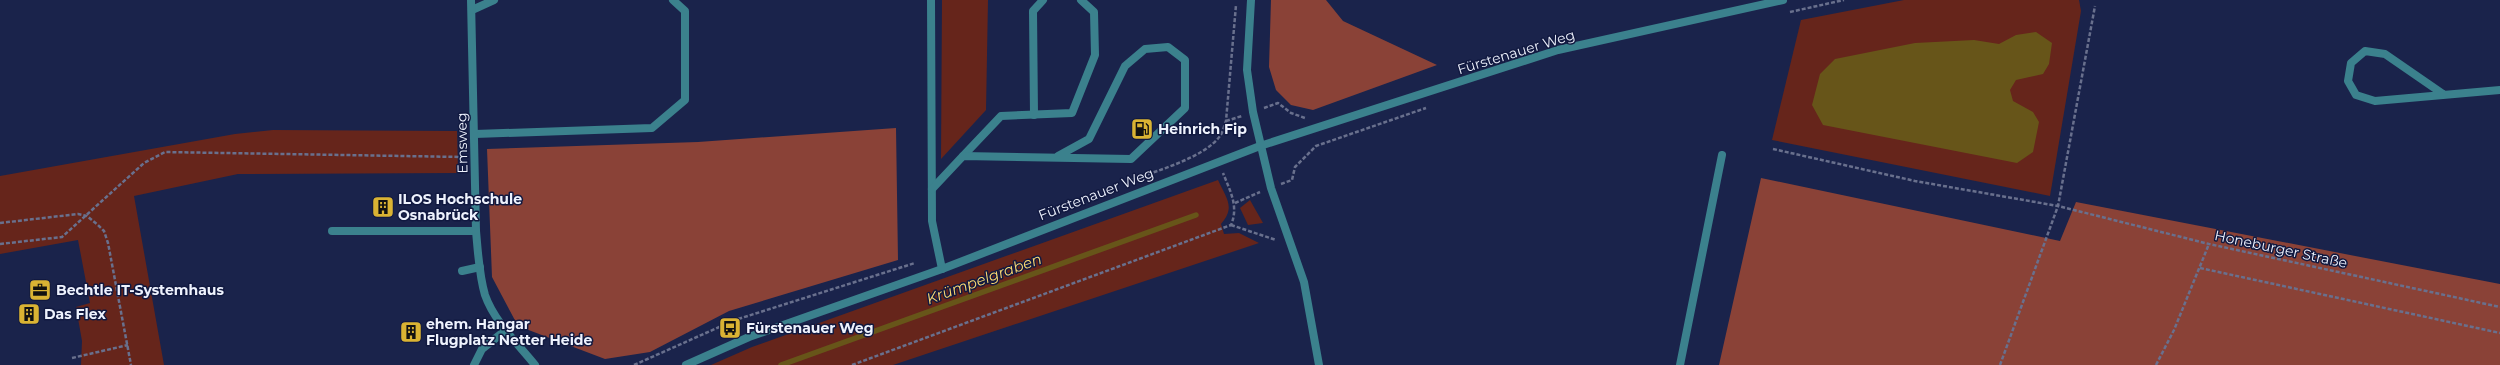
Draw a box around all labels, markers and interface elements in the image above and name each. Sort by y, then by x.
street label: Fürstenauer Weg [1455,26,1577,78]
street label: Emsweg [452,112,472,174]
fuel station icon: Heinrich Fip [1129,116,1155,142]
place label: Heinrich Fip [1158,120,1247,138]
street label: Fürstenauer Weg [1036,164,1156,224]
place label: ILOS Hochschule Osnabrück [398,190,522,224]
building icon: ILOS Hochschule Osnabrück [370,194,396,220]
street label: Honeburger Straße [2213,226,2349,272]
water label: Krümpelgraben [924,249,1044,308]
office icon: Bechtle IT-Systemhaus [27,277,53,303]
place label: Bechtle IT-Systemhaus [56,281,224,299]
building icon: Das Flex [16,301,42,327]
place label: Das Flex [44,305,106,323]
place label: ehem. Hangar Flugplatz Netter Heide [426,315,593,349]
bus stop icon: Fürstenauer Weg [717,315,743,341]
building icon: ehem. Hangar Flugplatz Netter Heide [398,319,424,345]
place label: Fürstenauer Weg [746,319,873,337]

